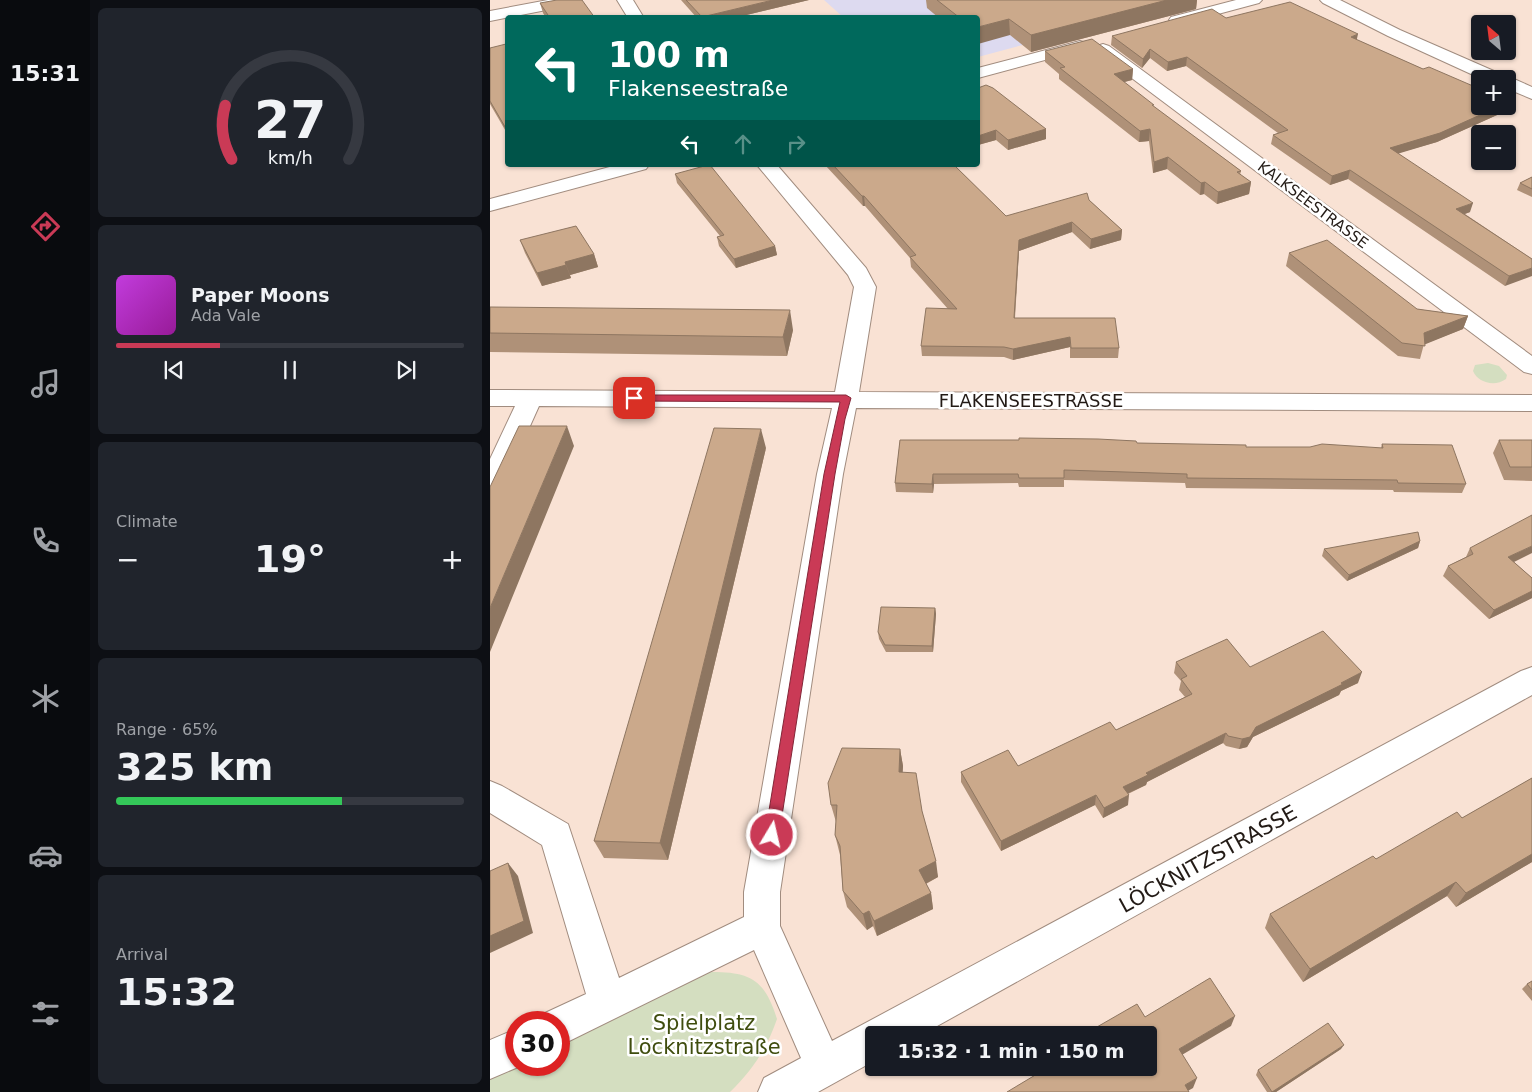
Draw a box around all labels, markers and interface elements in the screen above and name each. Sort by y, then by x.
north arrow [1471,15,1516,60]
map controls [1471,15,1516,170]
icon: left [525,35,590,100]
text: 100 m [608,35,730,75]
text: 15:31 [10,61,80,86]
button: + [1471,70,1516,115]
text: Flakenseestraße [608,76,788,101]
text: 27 [254,90,326,150]
button: − [1471,125,1516,170]
icon: left [676,130,704,158]
icon: ahead [729,130,757,158]
icon: right [782,130,810,158]
text: km/h [267,147,313,168]
street label: KALKSEESTRASSE [1254,158,1372,252]
icon: directions [28,209,63,244]
text: Paper Moons [191,284,330,306]
text: Ada Vale [191,306,261,325]
icon: previous [160,356,188,384]
icon: pause [276,356,304,384]
icon: next [392,356,420,384]
icon: music [28,366,63,401]
pin [613,377,655,419]
icon: arrive [620,384,648,412]
street label: FLAKENSEESTRASSE [939,390,1123,411]
text: Climate [116,512,178,531]
icon: phone [28,523,63,558]
text: 19° [254,537,326,581]
text: − [116,543,139,576]
text: + [441,543,464,576]
icon: climate [28,681,63,716]
text: Range · 65% [116,720,218,739]
text: 325 km [116,745,273,789]
street label: LÖCKNITZSTRASSE [1115,799,1301,918]
position arrow [745,808,797,860]
icon: car [28,838,63,873]
text: Arrival [116,945,168,964]
text: 15:32 [116,970,237,1014]
icon: filters [28,996,63,1031]
speed limit sign: 30 [505,1011,570,1076]
park label: Spielplatz Löcknitzstraße [627,1011,781,1059]
text: 15:32 · 1 min · 150 m [897,1040,1125,1062]

